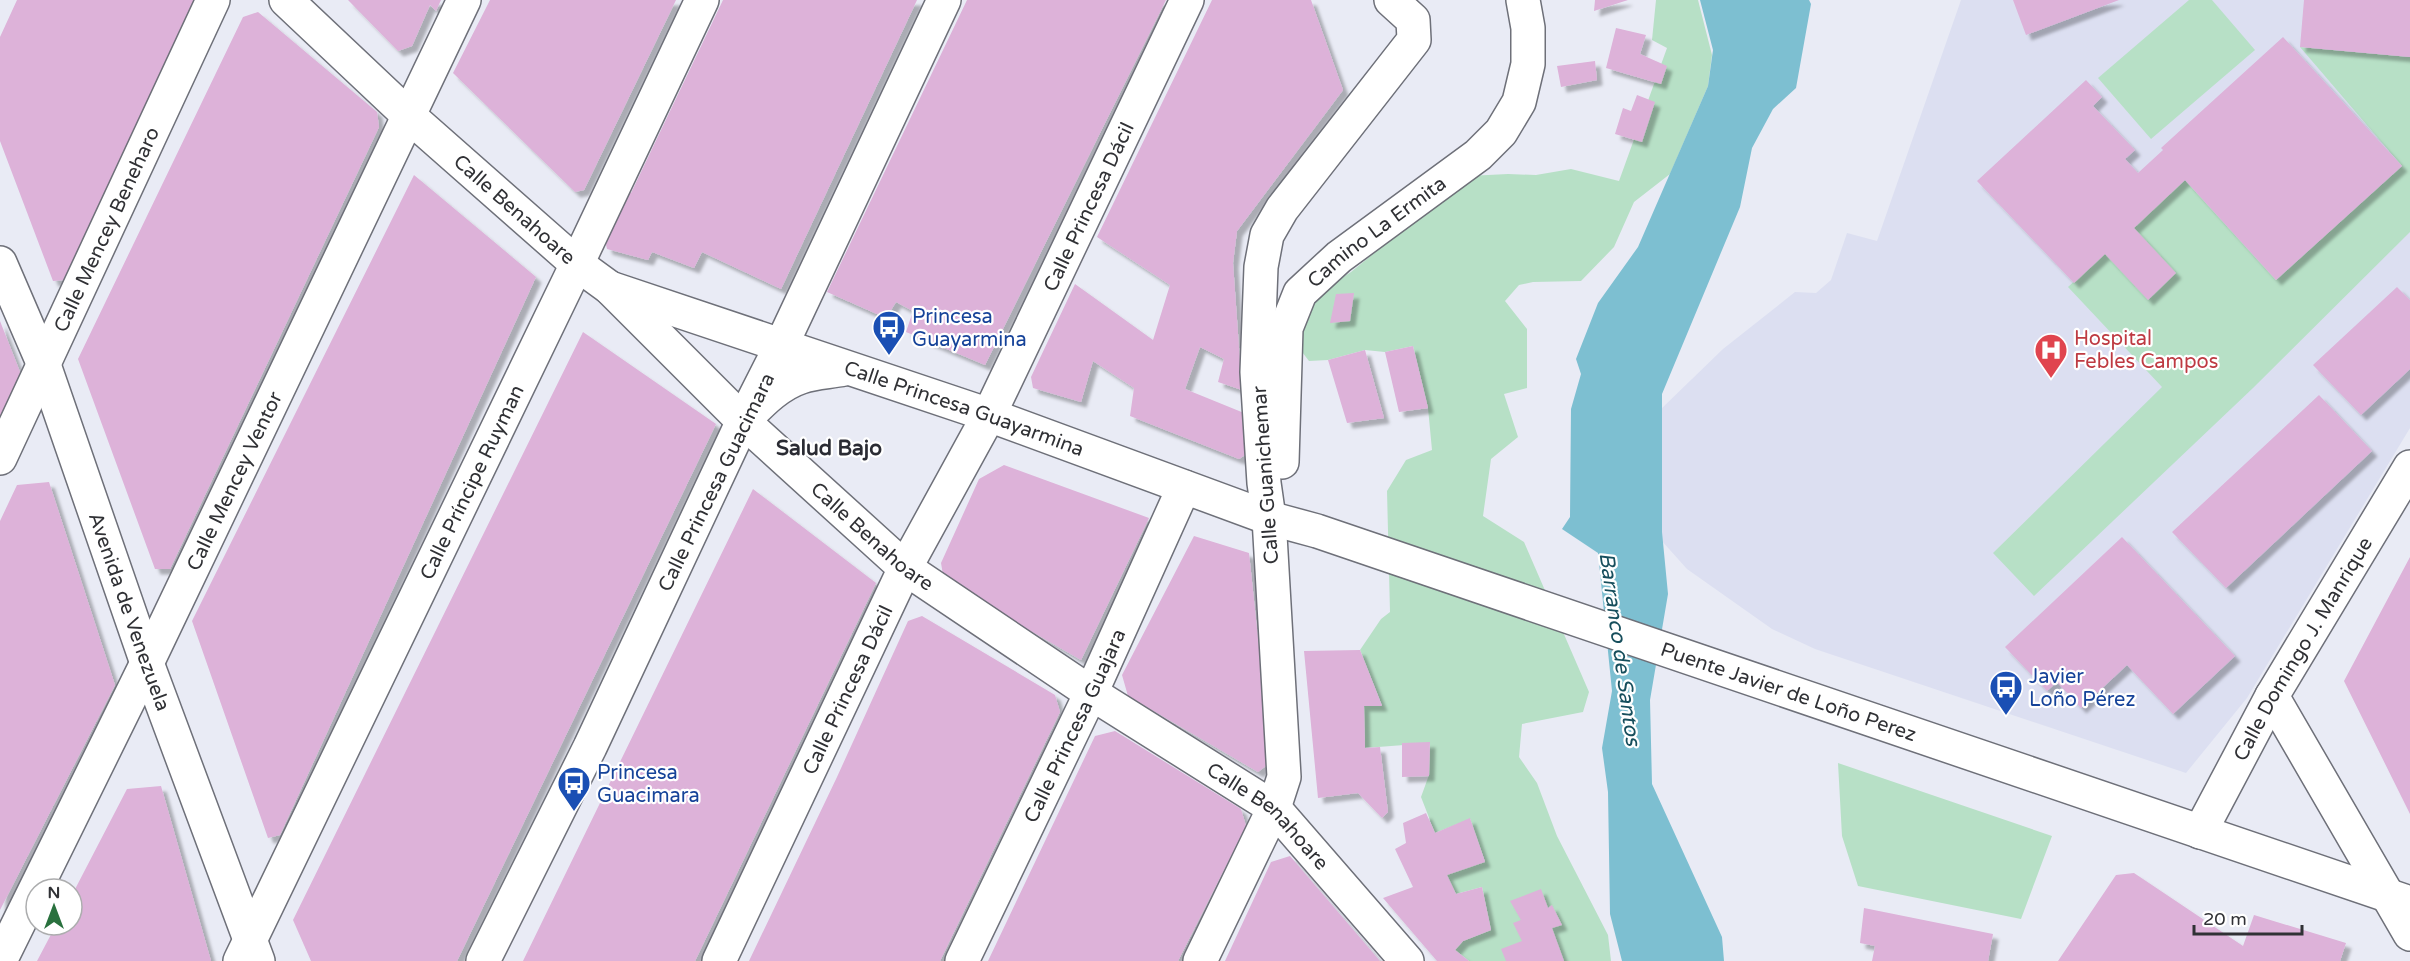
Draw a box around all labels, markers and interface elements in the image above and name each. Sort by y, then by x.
street label: Calle Princesa Dácil [1039,119,1140,296]
street label: Calle Mencey Beneharo [49,123,165,336]
street label: Calle Benahoare [448,150,580,270]
street label: Camino La Ermita [1303,172,1451,293]
place label: Princesa Guayarmina [912,305,1027,352]
bus stop icon: Princesa Guayarmina [871,309,907,356]
place label: Hospital Febles Campos [2074,327,2218,374]
hospital icon: Hospital Febles Campos [2033,332,2069,379]
street label: Calle Princesa Guayarmina [841,356,1087,462]
street label: Calle Princesa Guacimara [653,369,780,596]
street label: Calle Príncipe Ruyman [415,381,530,584]
street label: Calle Guanichemar [1248,385,1284,565]
street label: Calle Mencey Ventor [182,388,288,575]
district label: Salud Bajo [776,436,882,461]
street label: Calle Benahoare [806,477,938,597]
street label: Avenida de Venezuela [83,509,175,714]
street label: Calle Domingo J. Manrique [2229,533,2378,765]
water label: Barranco de Santos [1594,551,1646,749]
street label: Calle Princesa Dácil [798,602,899,779]
street label: Calle Princesa Guajara [1019,625,1131,827]
street label: Puente Javier de Loño Perez [1657,638,1919,747]
place label: Javier Loño Pérez [2029,665,2135,712]
bus stop icon: Javier Loño Pérez [1988,669,2024,716]
street label: Calle Benahoare [1202,758,1333,875]
place label: Princesa Guacimara [597,761,700,808]
bus stop icon: Princesa Guacimara [556,765,592,812]
north arrow [24,877,84,937]
text: N [48,883,60,903]
scale bar [2194,898,2302,936]
text: 20 m [2203,908,2247,930]

